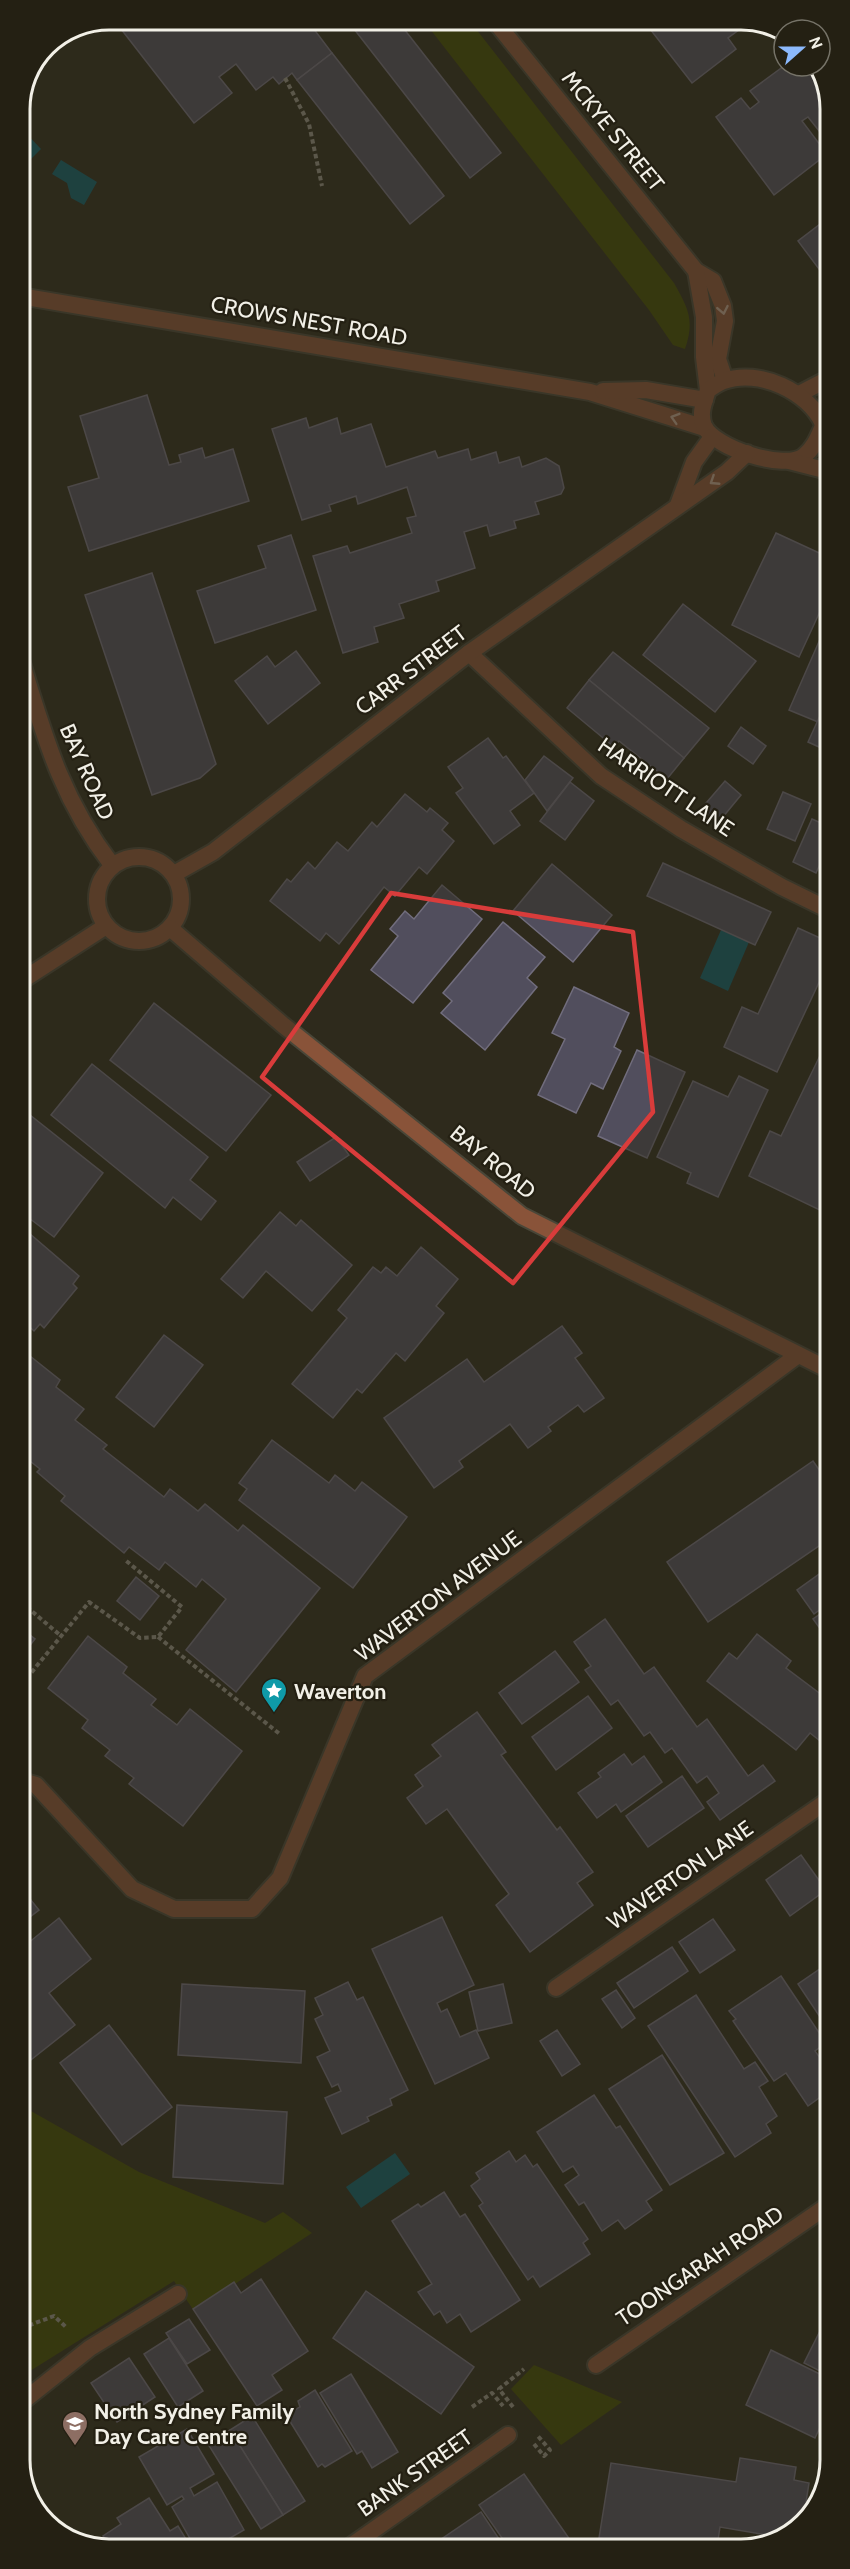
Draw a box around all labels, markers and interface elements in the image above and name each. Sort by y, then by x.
north arrow [772,18,832,78]
text: N [805,34,826,51]
street label: MCKYE STREET [556,65,670,197]
street label: CROWS NEST ROAD [209,290,409,352]
one-way arrow [716,305,729,315]
one-way arrow [670,413,681,425]
one-way arrow [710,474,721,485]
street label: CARR STREET [350,619,472,721]
street label: BAY ROAD [54,720,120,824]
street label: HARRIOTT LANE [593,732,739,842]
street label: BAY ROAD [445,1119,541,1205]
street label: WAVERTON AVENUE [349,1525,527,1667]
place icon: Waverton [259,1676,289,1714]
place label: Waverton [294,1678,387,1705]
street label: WAVERTON LANE [602,1815,758,1935]
street label: TOONGARAH ROAD [611,2200,789,2332]
place label: North Sydney Family Day Care Centre [94,2398,294,2450]
school or university icon: North Sydney Family Day Care Centre [60,2409,90,2447]
street label: BANK STREET [353,2423,478,2522]

